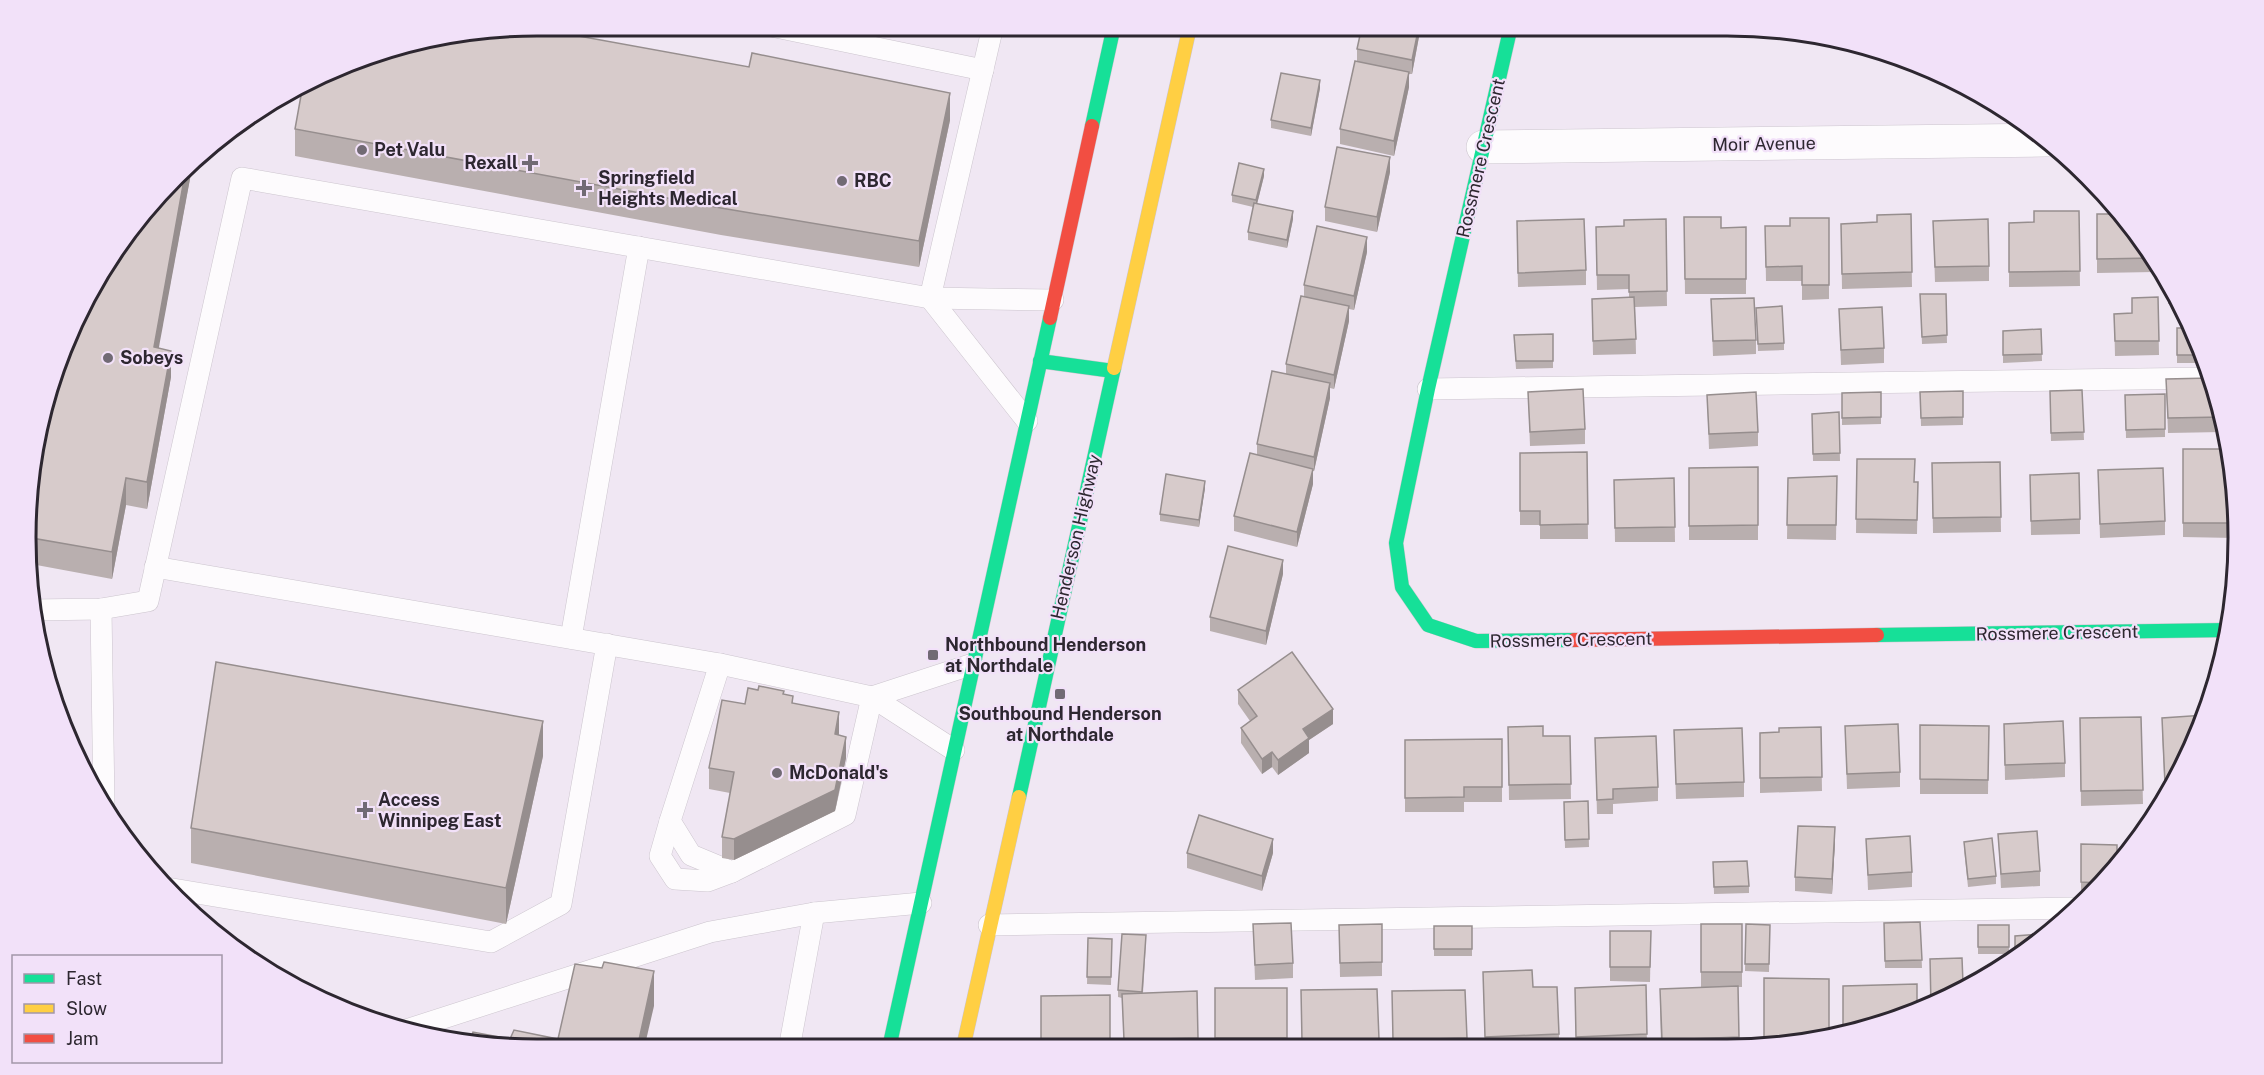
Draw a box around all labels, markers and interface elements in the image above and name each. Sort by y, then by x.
street label: Rossmere Crescent [1452,76,1509,240]
street label: Moir Avenue [1712,132,1816,155]
place label: Pet Valu [374,139,445,160]
marker: Pet Valu [355,143,369,157]
place label: Rexall [464,152,518,173]
marker: Rexall [523,156,537,170]
place label: Springfield Heights Medical [598,167,738,209]
place label: RBC [854,170,892,191]
marker: RBC [835,174,849,188]
marker: Springfield Heights Medical [575,179,593,197]
place label: Sobeys [120,347,183,368]
marker: Sobeys [101,351,115,365]
street label: Henderson Highway [1046,452,1105,621]
street label: Rossmere Crescent [1975,621,2139,644]
street label: Rossmere Crescent [1489,628,1653,651]
place label: Northbound Henderson at Northdale [945,634,1146,676]
marker: Northbound Henderson at Northdale [926,648,940,662]
marker: Southbound Henderson at Northdale [1053,687,1067,701]
place label: Southbound Henderson at Northdale [958,703,1162,745]
place label: McDonald's [789,762,888,783]
marker: McDonald's [770,766,784,780]
place label: Access Winnipeg East [378,789,501,831]
marker: Access Winnipeg East [356,801,374,819]
legend [12,955,222,1063]
text: Fast [66,968,102,989]
text: Slow [66,998,107,1019]
text: Jam [66,1028,99,1049]

